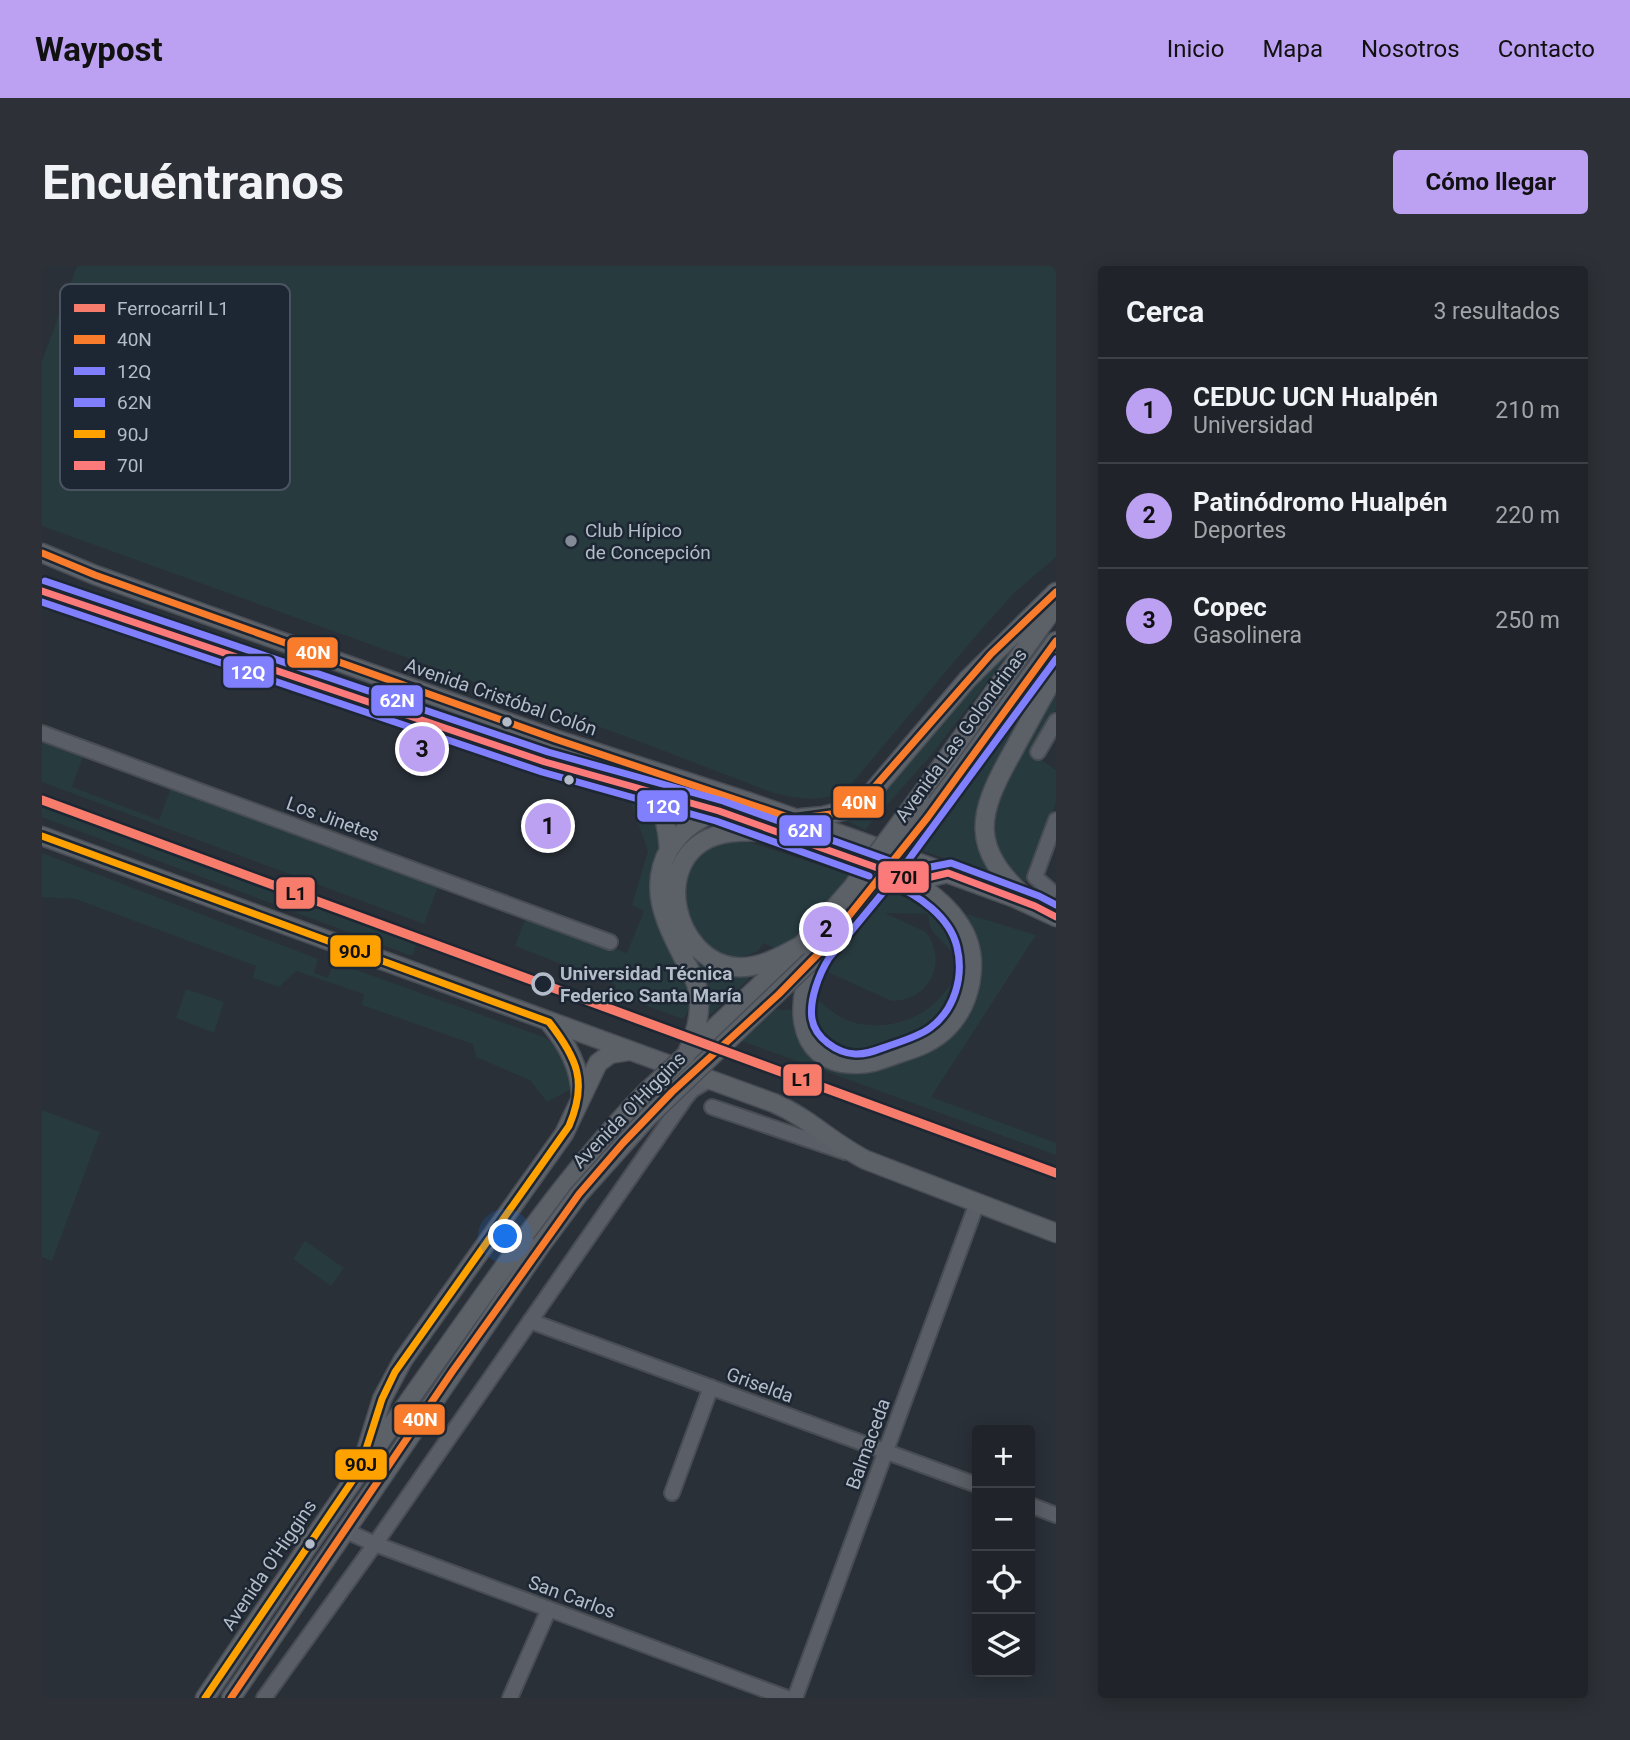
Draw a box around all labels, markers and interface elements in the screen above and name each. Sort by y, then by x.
text: Waypost [35,30,163,69]
text: Inicio [1167,35,1224,63]
text: Mapa [1262,35,1323,63]
text: Nosotros [1361,35,1460,63]
text: Contacto [1498,35,1595,63]
button: Cómo llegar [1393,150,1588,214]
text: Encuéntranos [42,154,344,211]
legend [60,284,290,490]
text: Cerca [1126,294,1204,329]
text: Ferrocarril L1 [117,297,229,320]
text: 3 resultados [1433,298,1560,325]
text: 40N [117,328,152,351]
text: 12Q [117,360,151,383]
text: CEDUC UCN Hualpén [1193,382,1438,412]
text: 62N [117,391,152,414]
text: 1 [1142,397,1156,424]
text: 210 m [1495,397,1560,424]
text: Universidad [1193,412,1313,439]
text: 90J [117,423,149,446]
text: 70I [117,454,144,477]
text: Patinódromo Hualpén [1193,487,1448,517]
text: 2 [1142,502,1156,529]
text: 220 m [1495,502,1560,529]
text: Deportes [1193,517,1286,544]
place label: Club Hípico de Concepción [585,519,711,564]
marker: Club Hípico de Concepción [563,533,579,549]
text: Copec [1193,592,1267,622]
text: 3 [1142,607,1156,634]
text: 250 m [1495,607,1560,634]
text: Gasolinera [1193,622,1302,649]
line badge: 40N [286,636,339,669]
text: 40N [295,641,331,664]
street label: Avenida Las Golondrinas [890,644,1032,826]
street label: Avenida Cristóbal Colón [402,653,600,741]
line badge: 12Q [222,655,275,689]
text: 12Q [231,661,265,684]
line badge: 62N [370,684,424,717]
text: 62N [379,689,415,712]
unlabelled marker [500,715,514,729]
pin: 3 [399,723,445,775]
unlabelled marker [562,773,576,787]
line badge: 40N [832,785,885,819]
line badge: 12Q [636,789,689,823]
text: 40N [841,791,877,814]
street label: Los Jinetes [283,792,383,846]
text: 12Q [646,795,680,818]
pin: 1 [525,800,571,852]
line badge: 62N [778,814,832,847]
text: 62N [787,819,823,842]
line badge: 70I [877,860,930,894]
text: 70I [890,866,918,889]
line badge: L1 [275,876,316,910]
text: L1 [285,882,307,905]
pin: 2 [803,903,849,955]
line badge: 90J [329,934,382,968]
text: 90J [339,940,371,963]
place label: Universidad Técnica Federico Santa María [560,962,742,1007]
marker: Universidad Técnica Federico Santa María [532,973,554,995]
street label: Avenida O'Higgins [568,1047,690,1173]
line badge: L1 [782,1063,823,1097]
text: L1 [791,1068,813,1091]
your location [488,1219,522,1253]
street label: Griselda [723,1362,797,1408]
street label: Balmaceda [841,1395,895,1493]
line badge: 40N [393,1403,446,1436]
text: 40N [402,1408,438,1431]
map controls [972,1425,1035,1677]
button: + [972,1425,1035,1488]
line badge: 90J [334,1448,388,1481]
text: 90J [345,1453,377,1476]
button: − [972,1488,1035,1551]
street label: Avenida O'Higgins [217,1495,321,1635]
unlabelled marker [303,1537,317,1551]
button: locate [972,1551,1035,1614]
street label: San Carlos [525,1571,619,1623]
button: layers [972,1614,1035,1677]

